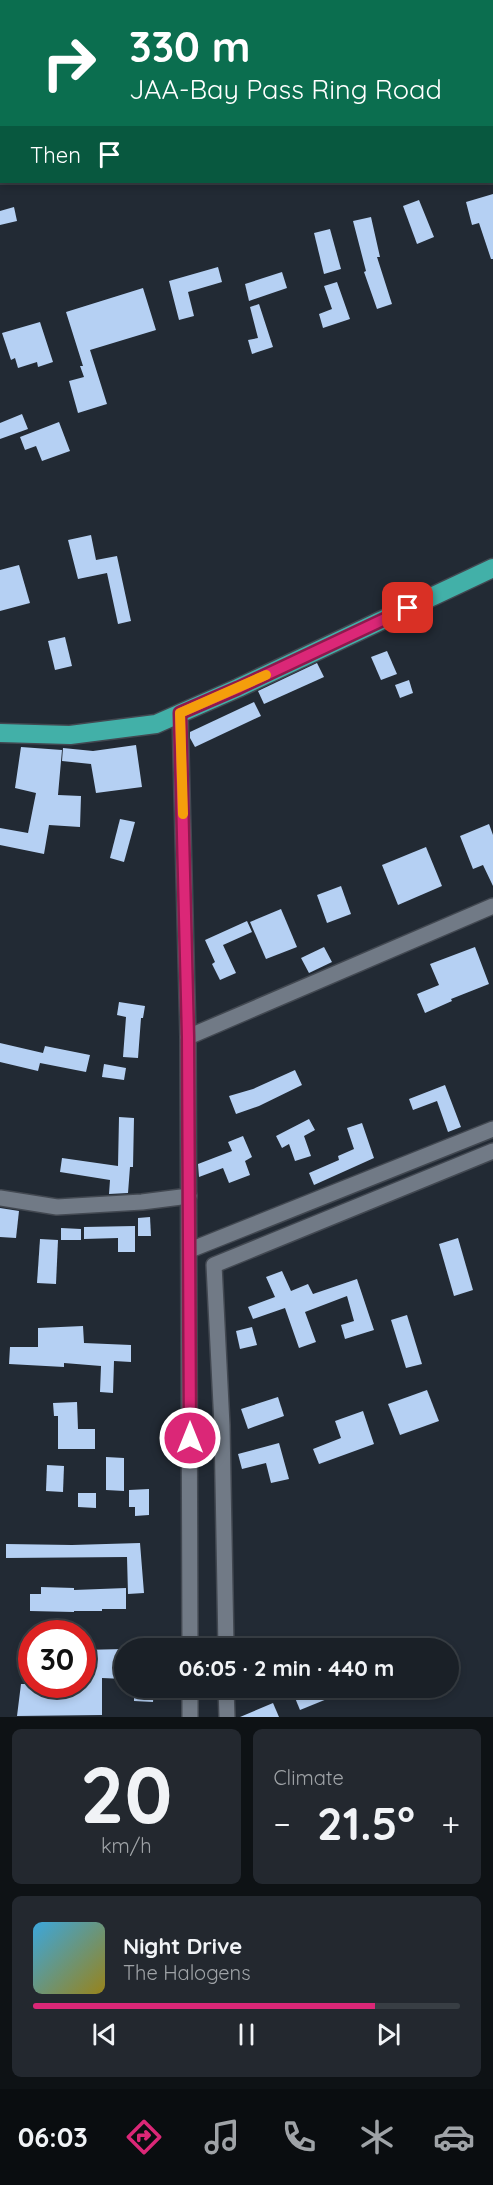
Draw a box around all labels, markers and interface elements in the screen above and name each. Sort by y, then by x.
text: 330 m [129,20,250,73]
icon: right [30,24,108,102]
text: JAA-Bay Pass Ring Road [129,72,442,106]
icon: arrive [93,138,126,171]
text: Then [30,141,81,169]
pin [382,582,433,633]
icon: arrive [391,591,424,624]
position arrow [158,1406,222,1470]
speed limit sign: 30 [18,1620,96,1698]
text: 06:05 · 2 min · 440 m [179,1654,394,1682]
text: 20 [80,1745,172,1843]
text: Climate [274,1765,344,1790]
text: 21.5° [317,1795,415,1851]
text: − [274,1803,291,1844]
text: + [441,1803,460,1844]
text: km/h [101,1833,152,1858]
text: Night Drive [123,1932,242,1960]
text: The Halogens [123,1960,251,1985]
icon: previous [88,2018,121,2051]
icon: pause [230,2018,263,2051]
icon: next [372,2018,405,2051]
icon: directions [123,2116,165,2158]
icon: music [201,2116,243,2158]
icon: phone [278,2116,320,2158]
icon: climate [356,2116,398,2158]
icon: car [433,2116,475,2158]
text: 06:03 [18,2120,88,2154]

